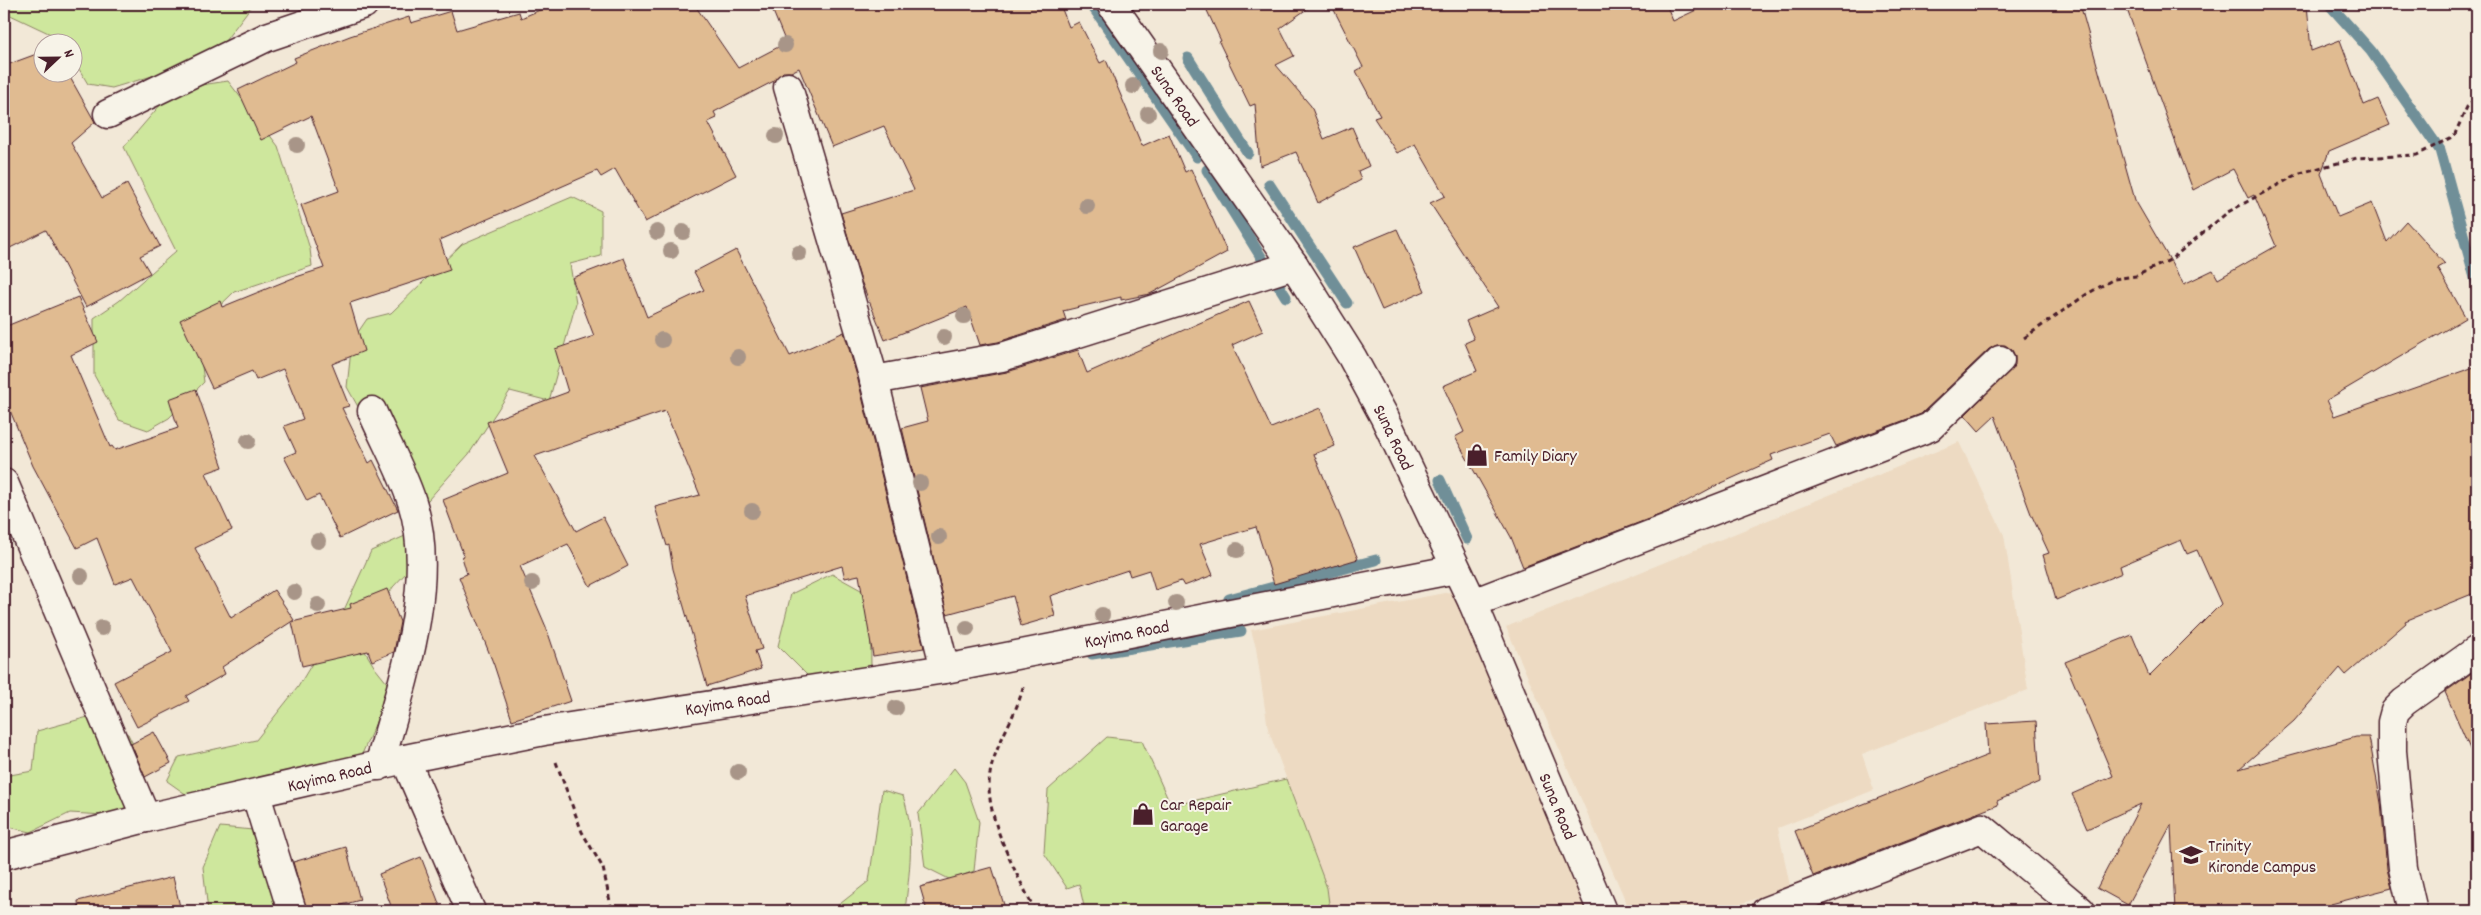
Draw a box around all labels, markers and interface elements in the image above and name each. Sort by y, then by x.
north arrow [32,32,82,82]
text: N [58,47,79,61]
street label: Suna Road [1143,61,1204,133]
street label: Suna Road [1365,401,1418,475]
shop icon: Family Diary [1464,442,1490,468]
place label: Family Diary [1494,445,1578,470]
street label: Kayima Road [1082,615,1172,656]
street label: Kayima Road [684,686,772,724]
street label: Kayima Road [285,757,375,800]
street label: Suna Road [1531,770,1581,844]
place label: Car Repair Garage [1160,794,1232,840]
shop icon: Car Repair Garage [1130,801,1156,827]
place label: Trinity Kironde Campus [2208,835,2316,881]
school or university icon: Trinity Kironde Campus [2178,842,2204,868]

